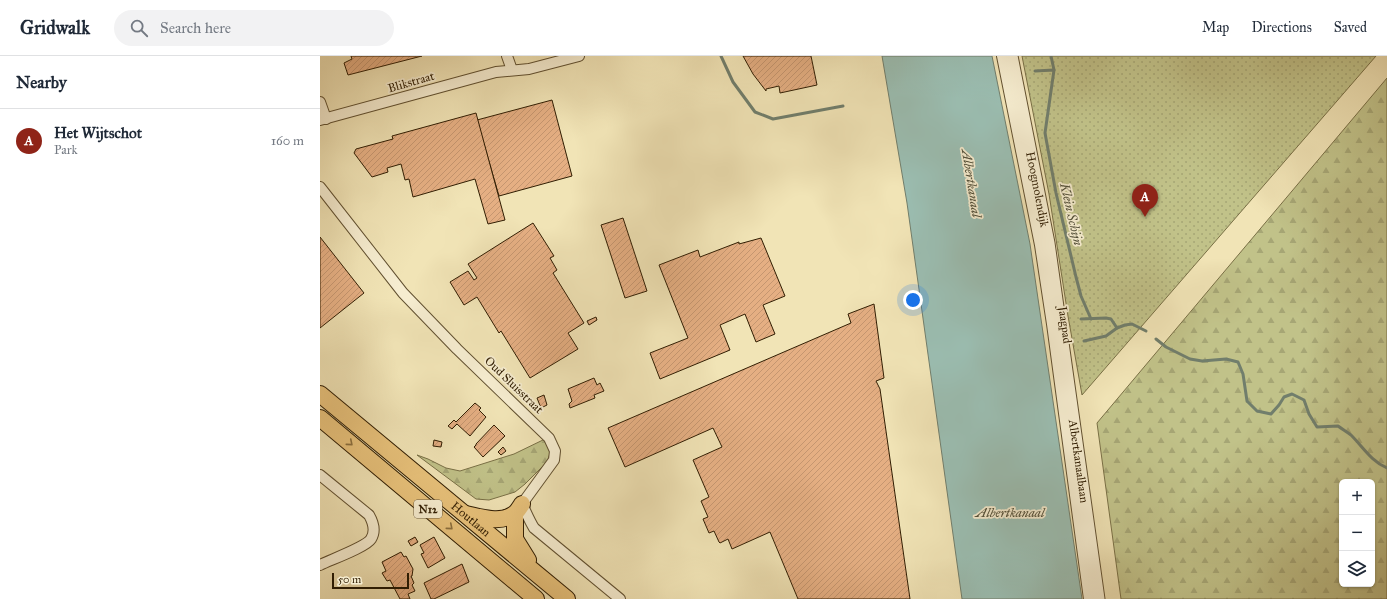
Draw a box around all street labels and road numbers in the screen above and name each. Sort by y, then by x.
street label: Blikstraat [386,69,437,95]
street label: Hoogmolendijk [1023,150,1052,229]
street label: Jaagpad [1054,304,1075,345]
street label: Oud Sluisstraat [482,354,547,417]
street label: Albertkanaalbaan [1066,418,1091,504]
street label: Houtlaan [448,499,494,540]
road number: N12 [414,500,442,518]

